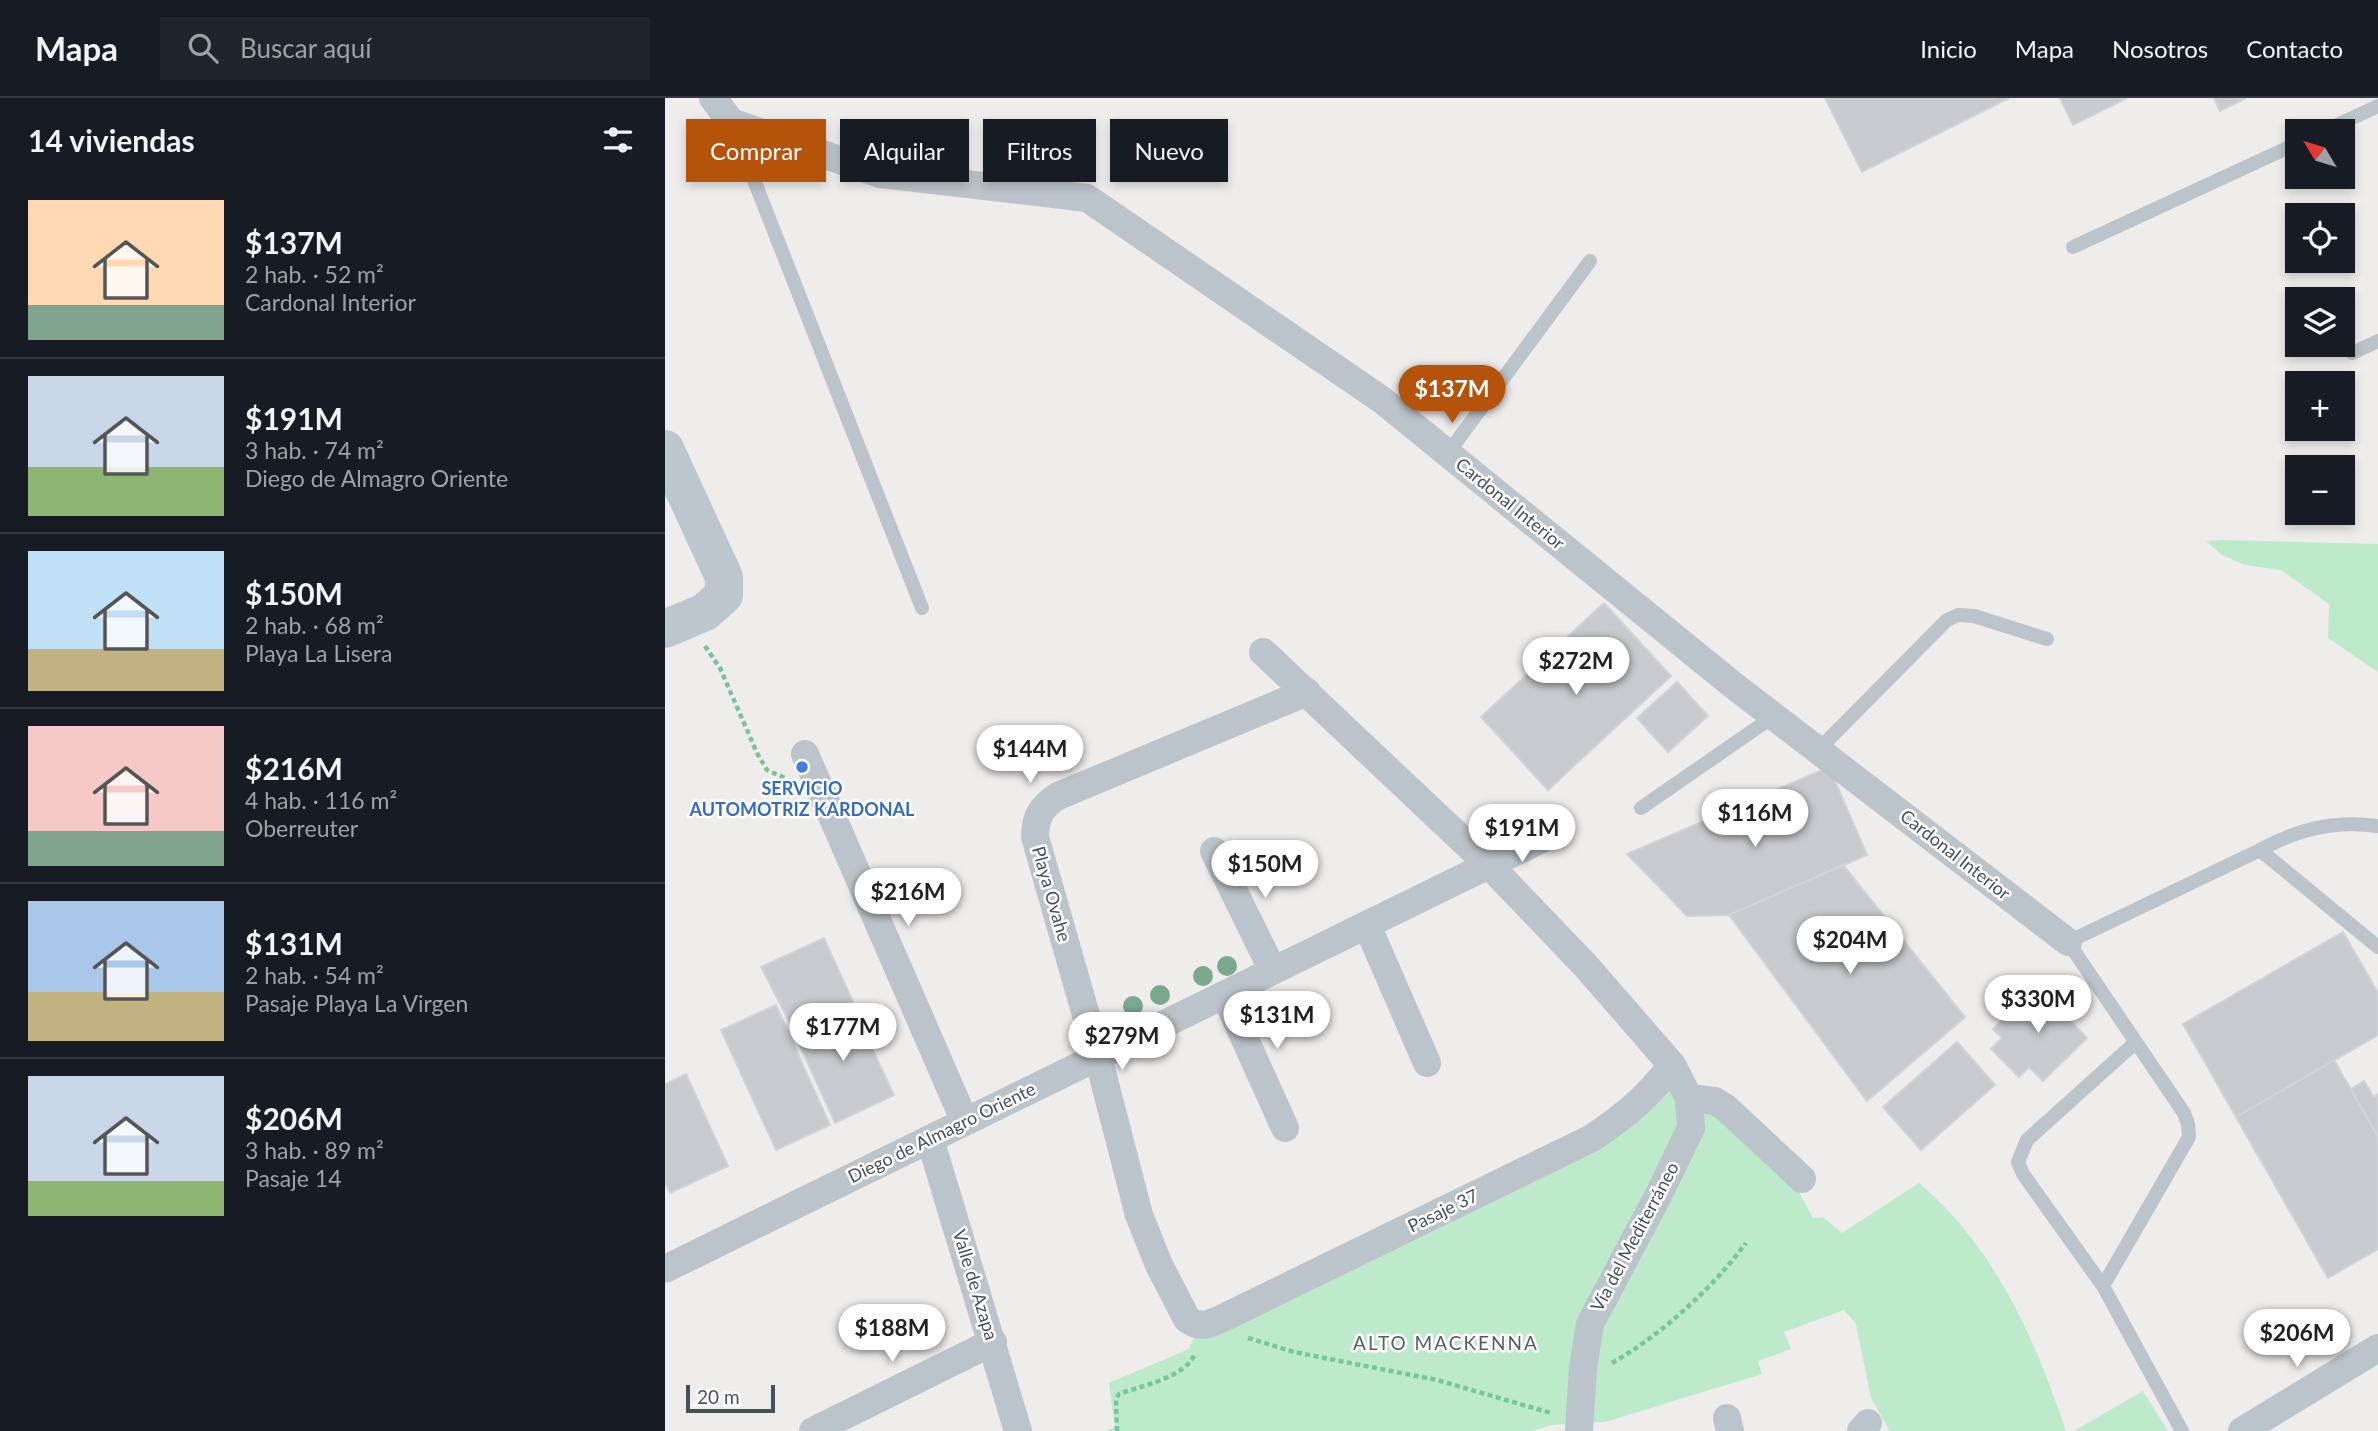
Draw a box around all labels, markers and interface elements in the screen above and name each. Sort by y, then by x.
search box [160,17,650,80]
text: Mapa [35,28,118,68]
icon: search [184,29,222,67]
text: Buscar aquí [240,32,371,64]
text: Inicio [1920,34,1977,63]
text: Mapa [2015,34,2074,63]
text: Nosotros [2112,34,2208,63]
text: Contacto [2246,34,2343,63]
chip: Comprar [686,119,826,182]
chip: Alquilar [840,119,969,182]
chip: Filtros [983,119,1096,182]
chip: Nuevo [1110,119,1228,182]
north arrow [2285,119,2355,189]
map controls [2285,119,2355,525]
icon: filters [599,121,637,159]
text: 14 viviendas [28,122,195,158]
button: locate [2285,203,2355,273]
text: $137M [245,224,343,260]
icon: home [84,228,168,312]
text: 2 hab. · 52 m² [245,260,384,288]
button: layers [2285,287,2355,357]
text: Cardonal Interior [245,288,416,316]
pin: $137M [1403,366,1501,425]
button: + [2285,371,2355,441]
text: $137M [1414,374,1490,402]
text: $191M [245,400,343,436]
icon: home [84,404,168,488]
text: 3 hab. · 74 m² [245,436,384,464]
street label: Cardonal Interior [1452,453,1570,554]
button: − [2285,455,2355,525]
text: Diego de Almagro Oriente [245,464,508,492]
text: $150M [245,575,343,611]
icon: home [84,579,168,663]
text: 2 hab. · 68 m² [245,611,384,639]
pin: $272M [1527,638,1625,697]
text: Playa La Lisera [245,639,392,667]
text: $272M [1538,646,1614,674]
pin: $144M [981,726,1079,785]
text: $144M [992,734,1068,762]
text: $216M [245,750,343,786]
icon: home [84,754,168,838]
marker: SERVICIO AUTOMOTRIZ KARDONAL [794,759,810,775]
place label: SERVICIO AUTOMOTRIZ KARDONAL [689,777,915,820]
text: 4 hab. · 116 m² [245,786,397,814]
pin: $116M [1706,790,1804,849]
text: $116M [1717,798,1793,826]
pin: $191M [1473,804,1571,864]
street label: Cardonal Interior [1896,804,2015,904]
text: $191M [1484,813,1560,841]
text: Oberreuter [245,814,358,842]
pin: $150M [1216,840,1314,900]
street label: Playa Ovahe [1028,843,1076,944]
text: $150M [1227,849,1303,877]
pin: $216M [859,868,957,928]
text: $216M [870,877,946,905]
pin: $204M [1801,916,1899,976]
text: $131M [245,925,343,961]
text: $204M [1812,925,1888,953]
icon: home [84,929,168,1013]
text: 2 hab. · 54 m² [245,961,384,989]
pin: $330M [1989,976,2087,1035]
text: $330M [2000,984,2076,1012]
text: Pasaje Playa La Virgen [245,989,468,1017]
pin: $131M [1228,992,1326,1051]
text: $131M [1239,1000,1315,1028]
pin: $177M [794,1004,892,1063]
text: $177M [805,1012,881,1040]
pin: $279M [1073,1012,1171,1072]
text: $279M [1084,1021,1160,1049]
street label: Diego de Almagro Oriente [844,1077,1039,1187]
text: $206M [245,1100,343,1136]
icon: home [84,1104,168,1188]
text: 3 hab. · 89 m² [245,1136,384,1164]
street label: Vía del Mediterráneo [1585,1158,1683,1315]
text: Pasaje 14 [245,1164,342,1192]
street label: Pasaje 37 [1404,1184,1481,1237]
street label: Valle de Azapa [949,1227,1003,1343]
pin: $188M [843,1304,941,1364]
pin: $206M [2248,1310,2346,1369]
text: $188M [854,1313,930,1341]
text: $206M [2259,1318,2335,1346]
district label: ALTO MACKENNA [1353,1331,1539,1354]
scale bar [686,1382,775,1414]
text: 20 m [697,1385,740,1408]

